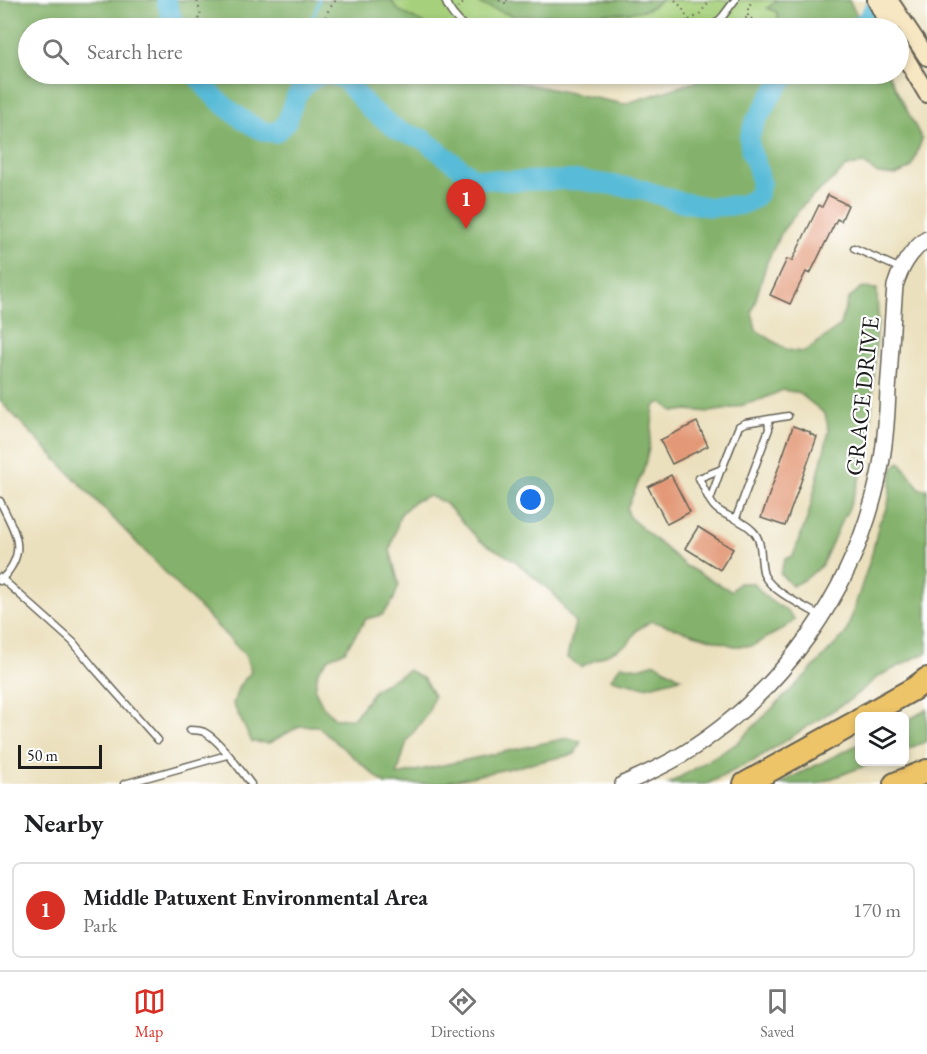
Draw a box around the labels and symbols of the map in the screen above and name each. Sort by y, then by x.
pin: 1 [446,180,486,229]
street label: GRACE DRIVE [838,315,886,477]
your location [516,485,545,514]
scale bar [18,742,102,770]

